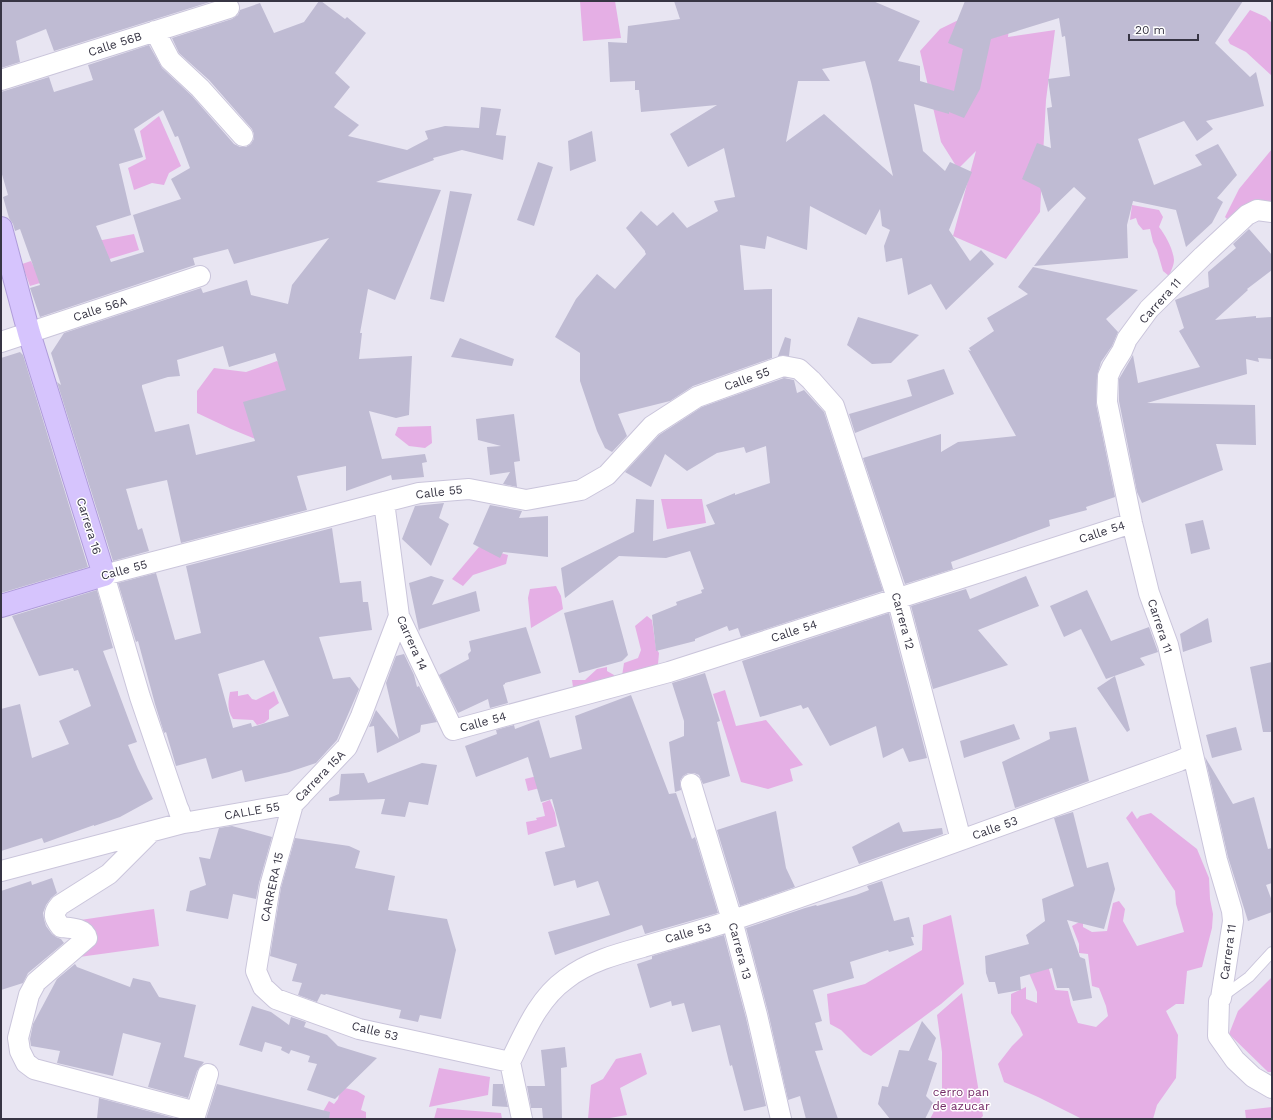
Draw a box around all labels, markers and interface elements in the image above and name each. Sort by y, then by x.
scale bar [1129,16,1198,42]
text: 20 m [1135,23,1165,37]
street label: Calle 56B [86,29,144,59]
street label: Carrera 11 [1136,276,1184,326]
street label: Calle 56A [71,294,129,324]
street label: Calle 55 [722,364,772,394]
street label: Calle 55 [415,482,463,502]
street label: Carrera 16 [74,496,104,556]
street label: Calle 54 [1077,518,1127,546]
street label: Calle 55 [99,557,149,583]
street label: Carrera 12 [889,591,917,651]
street label: Carrera 11 [1145,597,1175,655]
street label: Carrera 14 [394,613,430,673]
street label: Calle 54 [769,617,819,645]
street label: Calle 54 [458,709,508,735]
street label: Carrera 15A [292,747,348,805]
street label: CALLE 55 [223,799,281,823]
street label: Calle 53 [970,813,1020,843]
street label: CARRERA 15 [258,851,286,923]
street label: Calle 53 [663,920,713,946]
street label: Carrera 13 [726,921,754,981]
street label: Carrera 11 [1217,923,1239,981]
street label: Calle 53 [350,1018,400,1044]
park label: cerro pan de azucar [932,1085,990,1113]

